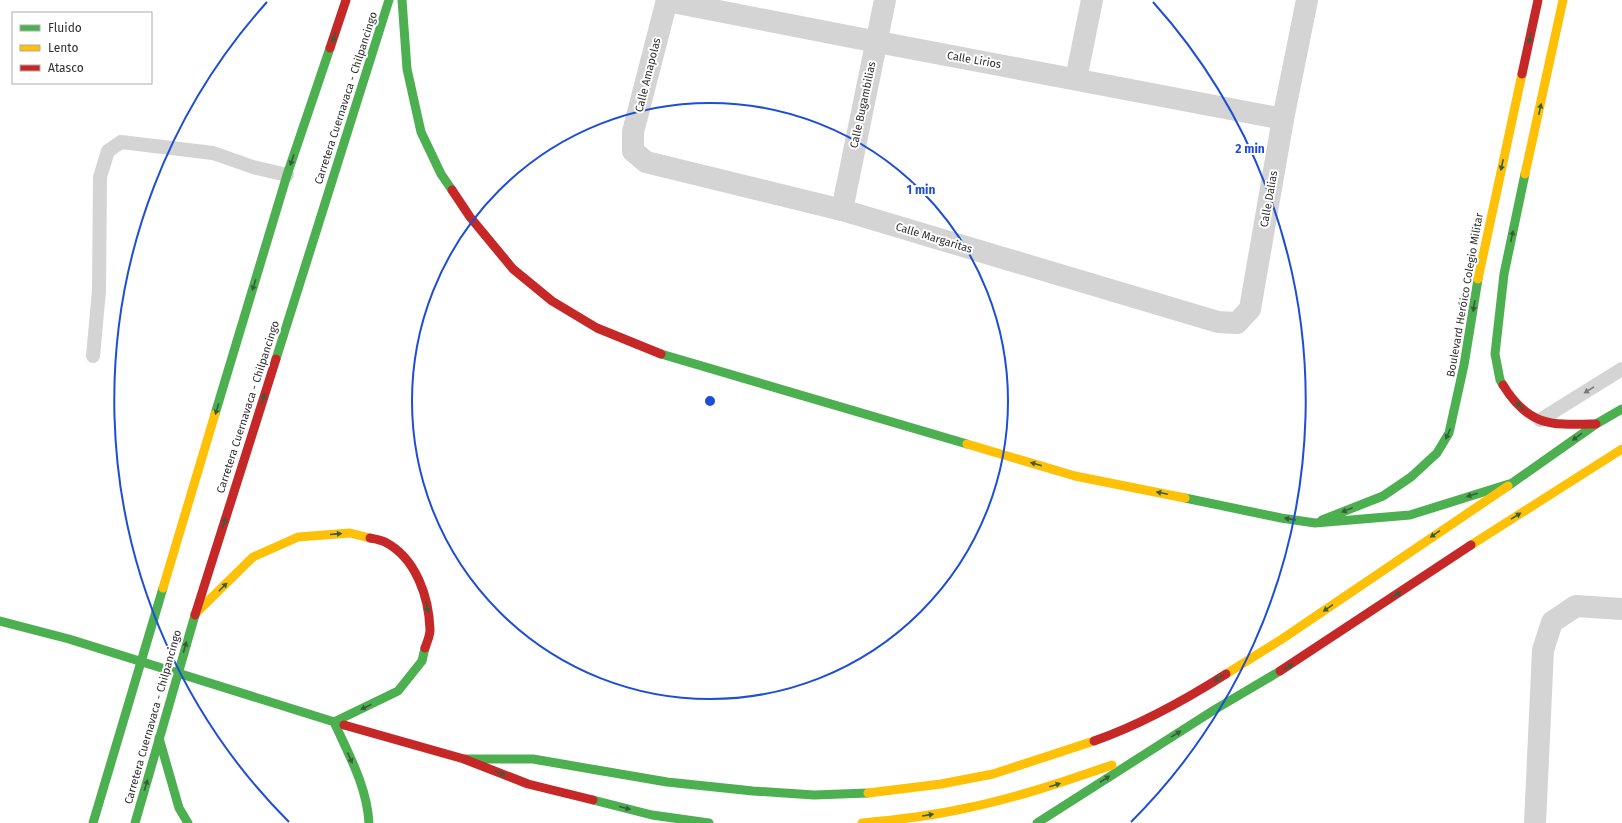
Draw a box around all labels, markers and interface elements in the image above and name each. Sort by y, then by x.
street label: Carretera Cuernavaca - Chilpancingo [312,10,380,186]
legend [12,12,152,84]
text: Fluido [48,21,82,35]
one-way arrow [330,31,336,43]
one-way arrow [1526,32,1532,44]
street label: Calle Amapolas [632,37,664,113]
text: Lento [48,41,78,55]
street label: Calle Lirios [946,49,1002,71]
text: Atasco [48,61,84,75]
street label: Calle Bugambilias [847,61,879,149]
one-way arrow [1537,103,1543,115]
text: 2 min [1235,142,1265,156]
one-way arrow [289,155,295,167]
one-way arrow [1499,159,1505,171]
street label: Calle Dalias [1258,170,1280,228]
text: 1 min [907,183,935,197]
street label: Boulevard Heróico Colegio Militar [1444,211,1486,378]
street label: Calle Margaritas [894,220,974,256]
one-way arrow [1510,230,1516,242]
one-way arrow [251,279,257,291]
one-way arrow [1471,300,1477,312]
street label: Carretera Cuernavaca - Chilpancingo [214,319,282,495]
one-way arrow [1584,386,1594,394]
one-way arrow [260,393,266,405]
centre of rings [703,394,717,408]
one-way arrow [1515,401,1525,411]
one-way arrow [214,403,220,415]
one-way arrow [1445,428,1451,439]
one-way arrow [1572,433,1583,441]
one-way arrow [1029,461,1041,467]
one-way arrow [1156,490,1168,496]
one-way arrow [1466,492,1478,498]
one-way arrow [1341,507,1353,513]
one-way arrow [1511,512,1521,520]
one-way arrow [1284,516,1296,522]
one-way arrow [221,517,227,529]
one-way arrow [330,530,342,537]
one-way arrow [1430,530,1441,538]
one-way arrow [218,582,228,592]
one-way arrow [1391,591,1401,599]
one-way arrow [424,601,430,613]
one-way arrow [1323,604,1333,612]
street label: Carretera Cuernavaca - Chilpancingo [122,628,184,806]
one-way arrow [182,641,188,653]
one-way arrow [1283,663,1293,671]
one-way arrow [1214,674,1224,682]
one-way arrow [360,704,372,710]
one-way arrow [1171,730,1181,738]
one-way arrow [347,752,353,764]
one-way arrow [495,770,507,776]
one-way arrow [1100,775,1111,783]
one-way arrow [143,779,149,792]
one-way arrow [1049,782,1061,788]
one-way arrow [619,805,631,811]
one-way arrow [922,812,934,818]

